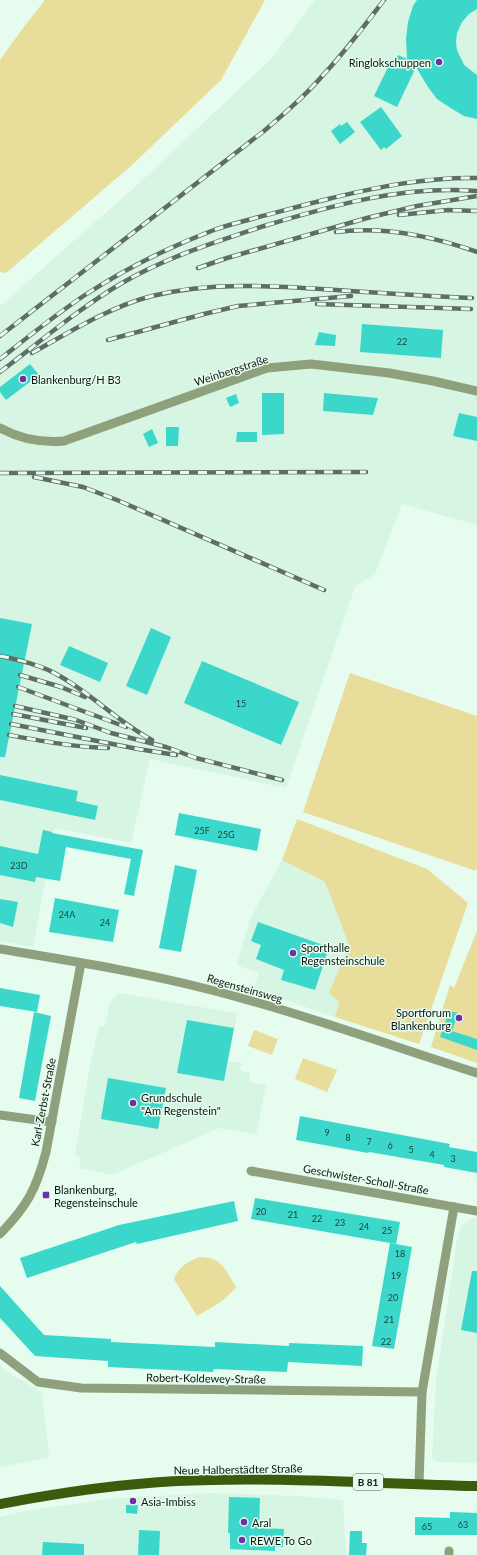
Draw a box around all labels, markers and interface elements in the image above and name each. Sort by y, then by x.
place label: Ringlokschuppen [349,56,431,69]
marker: Ringlokschuppen [434,57,444,67]
house number: 22 [397,336,407,347]
street label: Weinbergstraße [192,352,270,388]
place label: Blankenburg/H B3 [31,373,121,386]
marker: Blankenburg/H B3 [18,374,28,384]
house number: 15 [236,698,246,709]
house number: 25F [194,825,210,836]
house number: 25G [217,829,235,840]
house number: 23D [10,860,28,871]
house number: 24A [59,909,76,920]
house number: 24 [100,917,110,928]
place label: Sporthalle Regensteinschule [301,941,385,967]
marker: Sporthalle Regensteinschule [288,948,298,958]
street label: Regensteinsweg [206,971,285,1005]
place label: Sportforum Blankenburg [391,1006,451,1032]
marker: Sportforum Blankenburg [454,1013,464,1023]
street label: Karl-Zerbst-Straße [28,1057,58,1147]
place label: Grundschule "Am Regenstein" [141,1091,221,1117]
marker: Grundschule "Am Regenstein" [128,1098,138,1108]
house number: 9 [324,1127,330,1138]
house number: 8 [345,1132,351,1143]
house number: 7 [366,1136,372,1147]
house number: 6 [387,1140,393,1151]
house number: 5 [408,1144,414,1155]
house number: 4 [429,1149,435,1160]
house number: 3 [450,1153,456,1164]
street label: Geschwister-Scholl-Straße [302,1162,430,1197]
place label: Blankenburg, Regensteinschule [54,1183,138,1209]
marker: Blankenburg, Regensteinschule [41,1190,51,1200]
house number: 20 [256,1206,266,1217]
house number: 21 [288,1209,298,1220]
house number: 22 [312,1213,322,1224]
house number: 23 [335,1217,345,1228]
house number: 24 [359,1221,369,1232]
house number: 25 [382,1225,392,1236]
house number: 18 [395,1248,405,1259]
house number: 19 [391,1270,401,1281]
house number: 20 [388,1292,398,1303]
house number: 21 [384,1314,394,1325]
house number: 22 [381,1336,391,1347]
street label: Robert-Koldewey-Straße [146,1370,266,1386]
street label: Neue Halberstädter Straße [173,1461,303,1477]
road number: B 81 [353,1474,383,1490]
place label: Asia-Imbiss [141,1495,196,1508]
marker: Asia-Imbiss [128,1496,138,1506]
place label: Aral [252,1516,271,1529]
marker: Aral [239,1517,249,1527]
house number: 63 [458,1519,468,1530]
house number: 65 [422,1521,432,1532]
place label: REWE To Go [250,1534,312,1547]
marker: REWE To Go [237,1535,247,1545]

